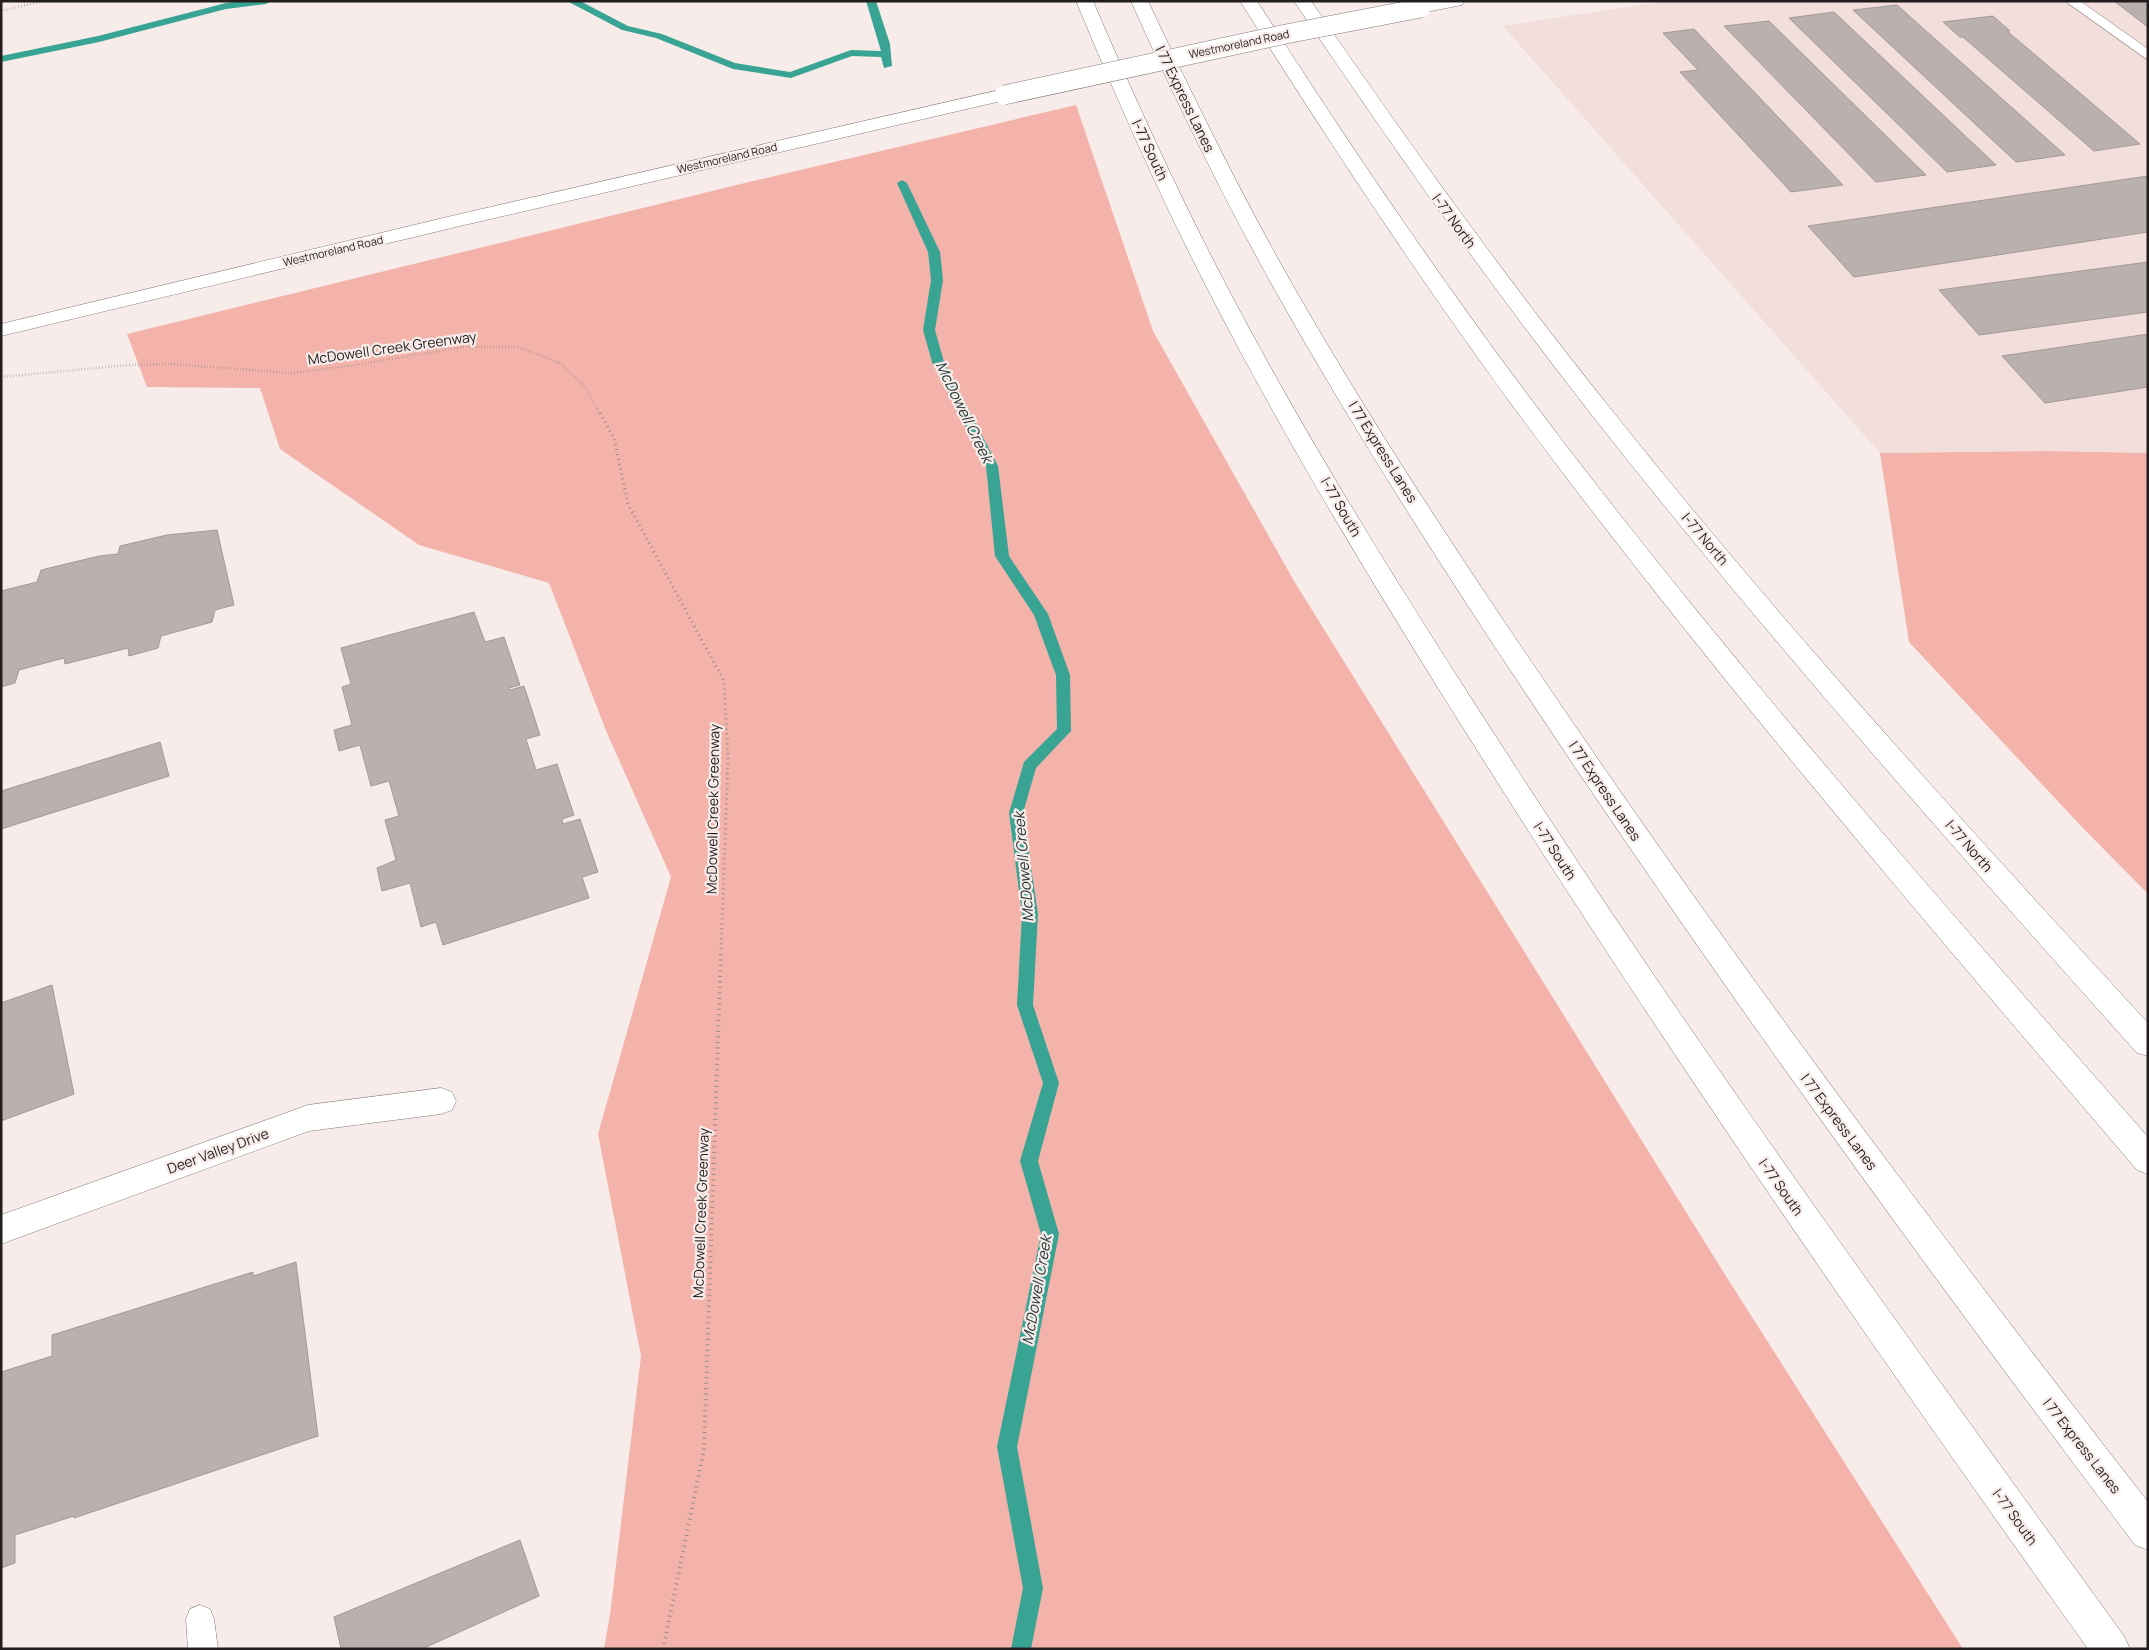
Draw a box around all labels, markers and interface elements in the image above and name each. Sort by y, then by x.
street label: Westmoreland Road [1187,26,1290,61]
street label: I 77 Express Lanes [1151,42,1219,155]
street label: I-77 South [1128,116,1173,183]
street label: Westmoreland Road [675,139,778,176]
street label: I-77 North [1428,190,1481,252]
street label: Westmoreland Road [281,232,384,269]
street label: McDowell Creek Greenway [306,326,478,369]
water label: McDowell Creek [931,358,999,468]
street label: I 77 Express Lanes [1345,397,1422,506]
street label: I-77 South [1317,474,1366,540]
street label: I-77 North [1678,508,1733,569]
street label: McDowell Creek Greenway [702,723,723,894]
street label: I 77 Express Lanes [1565,737,1646,844]
water label: McDowell Creek [1008,809,1039,923]
street label: I-77 North [1941,816,1997,876]
street label: I-77 South [1530,818,1581,883]
street label: I 77 Express Lanes [1797,1070,1882,1174]
street label: Deer Valley Drive [164,1123,271,1178]
street label: McDowell Creek Greenway [688,1127,713,1298]
street label: I-77 South [1755,1154,1808,1219]
water label: McDowell Creek [1017,1231,1057,1346]
street label: I 77 Express Lanes [2039,1394,2126,1497]
street label: I-77 South [1988,1485,2042,1549]

